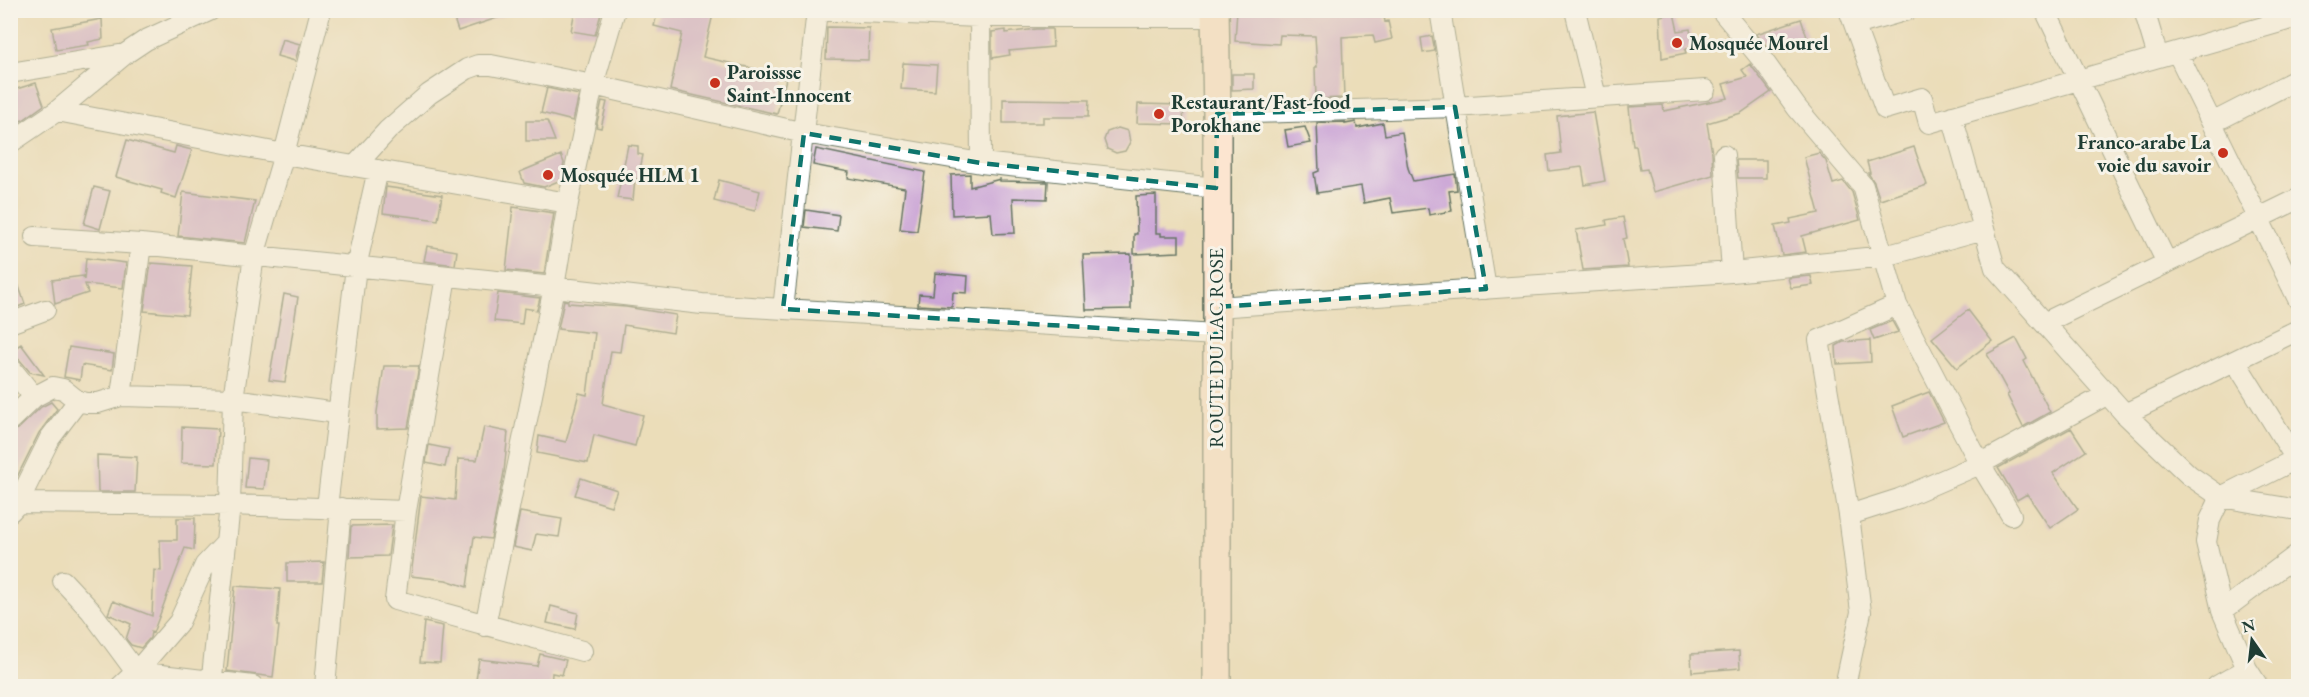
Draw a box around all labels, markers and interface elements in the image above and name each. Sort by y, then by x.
place label: Mosquée Mourel [1689,30,1829,56]
marker: Mosquée Mourel [1670,36,1684,50]
place label: Paroissse Saint-Innocent [727,59,852,108]
marker: Paroissse Saint-Innocent [708,76,722,90]
place label: Restaurant/Fast-food Porokhane [1171,89,1351,138]
marker: Restaurant/Fast-food Porokhane [1152,107,1166,121]
place label: Franco-arabe La voie du savoir [2077,129,2212,178]
marker: Franco-arabe La voie du savoir [2216,146,2230,160]
place label: Mosquée HLM 1 [560,162,700,188]
marker: Mosquée HLM 1 [541,168,555,182]
street label: ROUTE DU LAC ROSE [1203,248,1229,448]
north arrow [2222,610,2282,670]
text: N [2240,614,2257,638]

